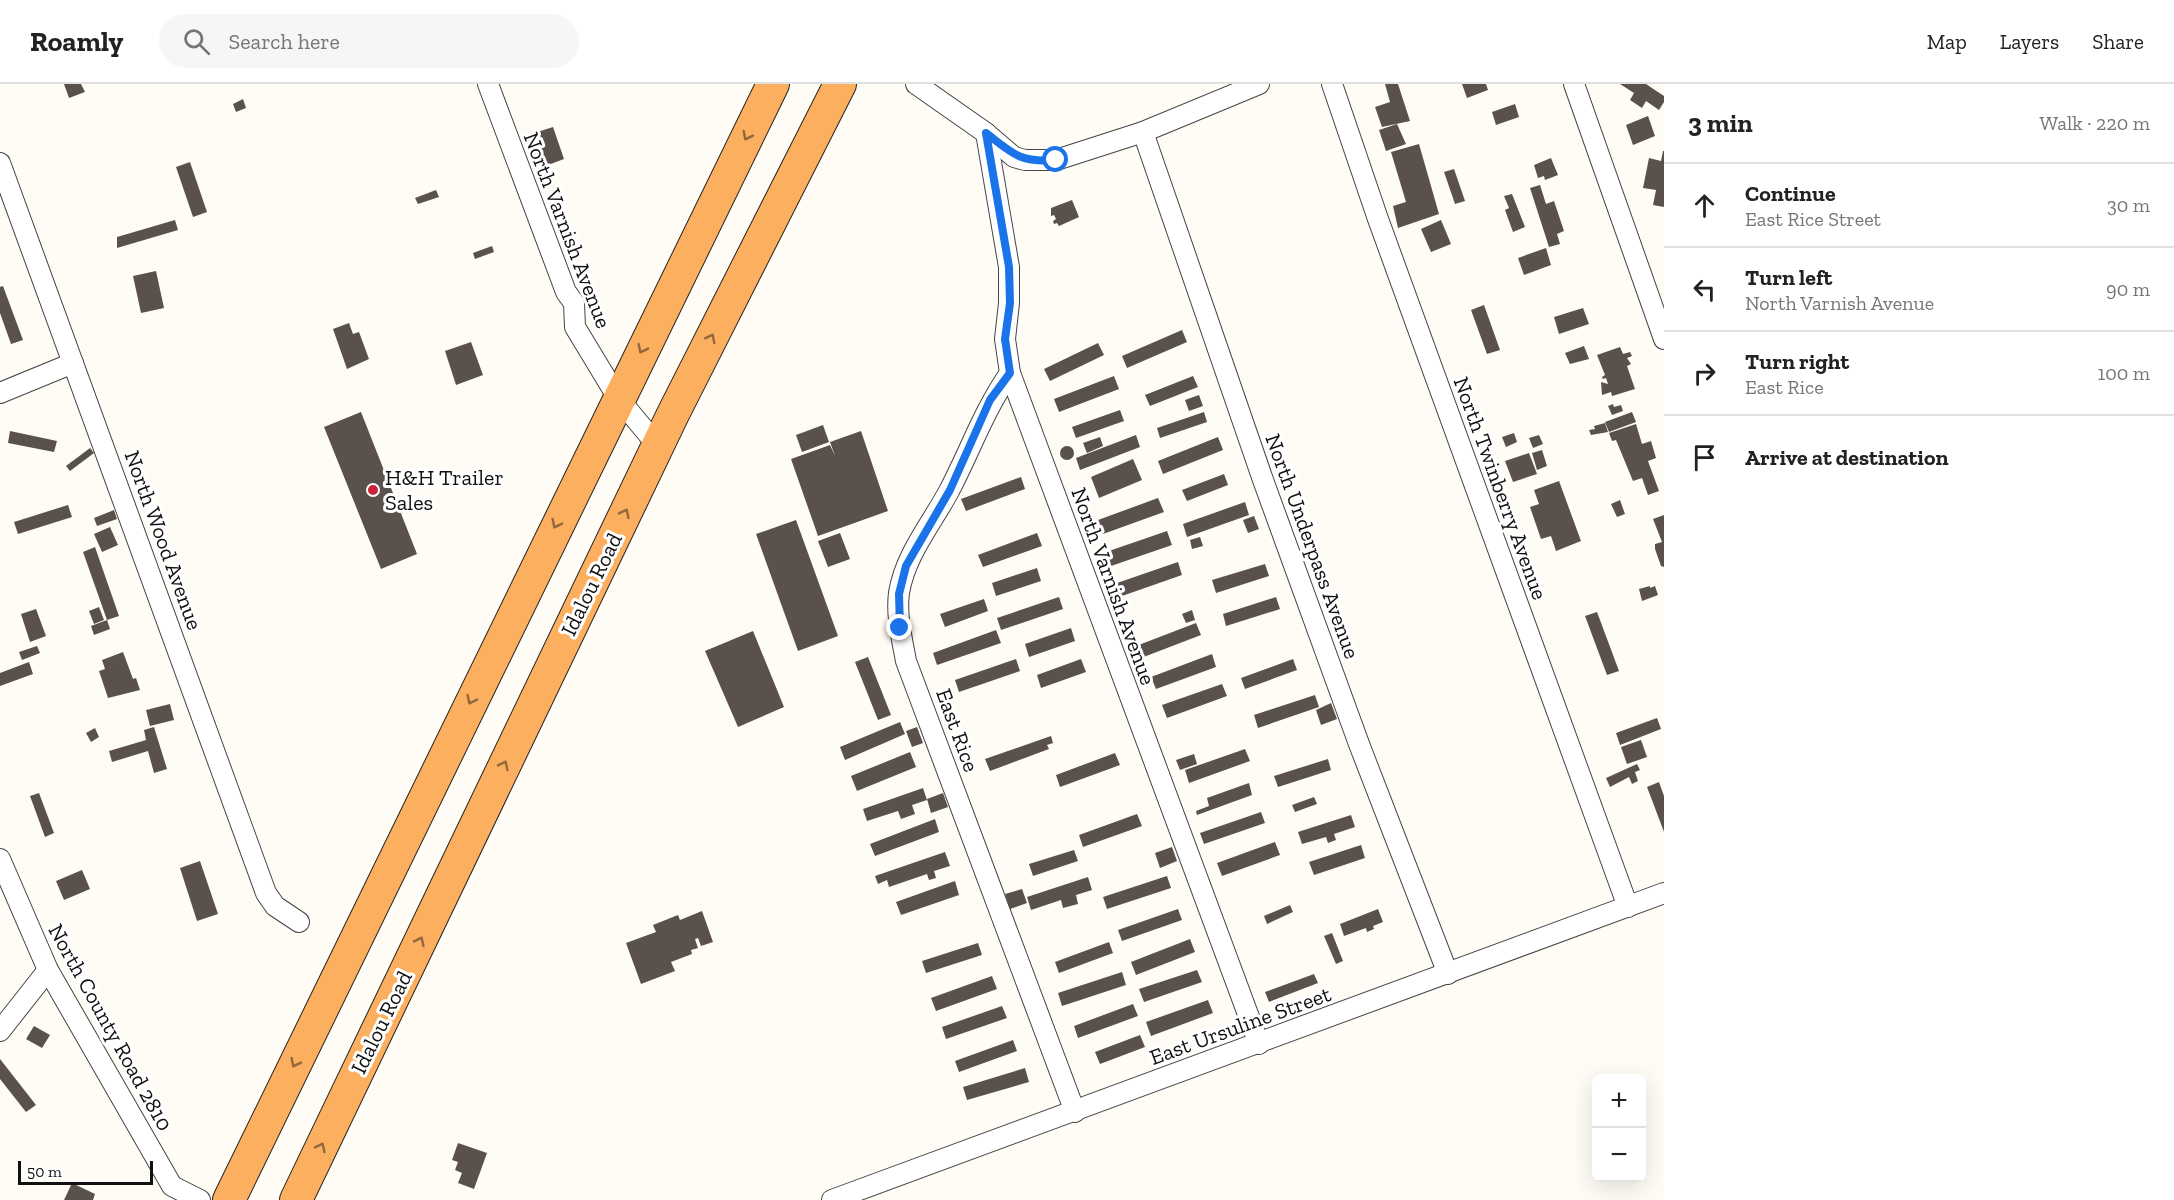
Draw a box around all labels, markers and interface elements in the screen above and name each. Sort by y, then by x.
search box [159,14,579,68]
text: Roamly [30,25,123,58]
icon: search [180,25,213,58]
text: Search here [228,28,340,55]
text: Map [1927,29,1967,54]
text: Layers [2000,29,2059,54]
text: Share [2092,29,2144,54]
text: 3 min [1688,107,1753,139]
text: Walk · 220 m [2039,111,2150,135]
street label: North Varnish Avenue [518,128,617,332]
one-way arrow [742,130,754,141]
route start [1042,146,1068,172]
text: Continue [1745,180,1836,207]
icon: ahead [1688,189,1721,222]
text: 30 m [2107,193,2150,217]
text: East Rice Street [1745,207,1881,231]
text: Turn left [1745,264,1832,291]
icon: left [1688,273,1721,306]
text: 90 m [2106,277,2150,301]
text: North Varnish Avenue [1745,291,1934,315]
one-way arrow [704,334,716,345]
one-way arrow [637,343,649,354]
text: Turn right [1745,348,1849,375]
icon: right [1688,357,1721,390]
text: 100 m [2097,361,2150,385]
street label: North Twinberry Avenue [1448,373,1553,603]
text: East Rice [1745,375,1824,399]
street label: North Underpass Avenue [1259,430,1366,662]
icon: arrive [1688,441,1721,474]
text: Arrive at destination [1745,444,1948,471]
street label: North Wood Avenue [119,447,209,634]
place label: H&H Trailer Sales [385,464,504,516]
marker: H&H Trailer Sales [366,483,380,497]
street label: North Varnish Avenue [1065,484,1162,689]
one-way arrow [618,509,629,520]
one-way arrow [552,518,564,529]
street label: Idalou Road [555,528,628,640]
route end [886,614,912,640]
street label: East Rice [930,685,985,775]
one-way arrow [467,693,479,704]
one-way arrow [497,760,509,771]
street label: North County Road 2810 [42,919,179,1135]
one-way arrow [413,936,424,947]
street label: Idalou Road [345,966,418,1078]
street label: East Ursuline Street [1146,980,1335,1071]
one-way arrow [291,1057,302,1068]
map controls [1592,1074,1646,1182]
button: + [1592,1074,1646,1128]
button: − [1592,1128,1646,1182]
one-way arrow [313,1143,325,1154]
scale bar [18,1158,153,1186]
text: 50 m [27,1162,62,1181]

